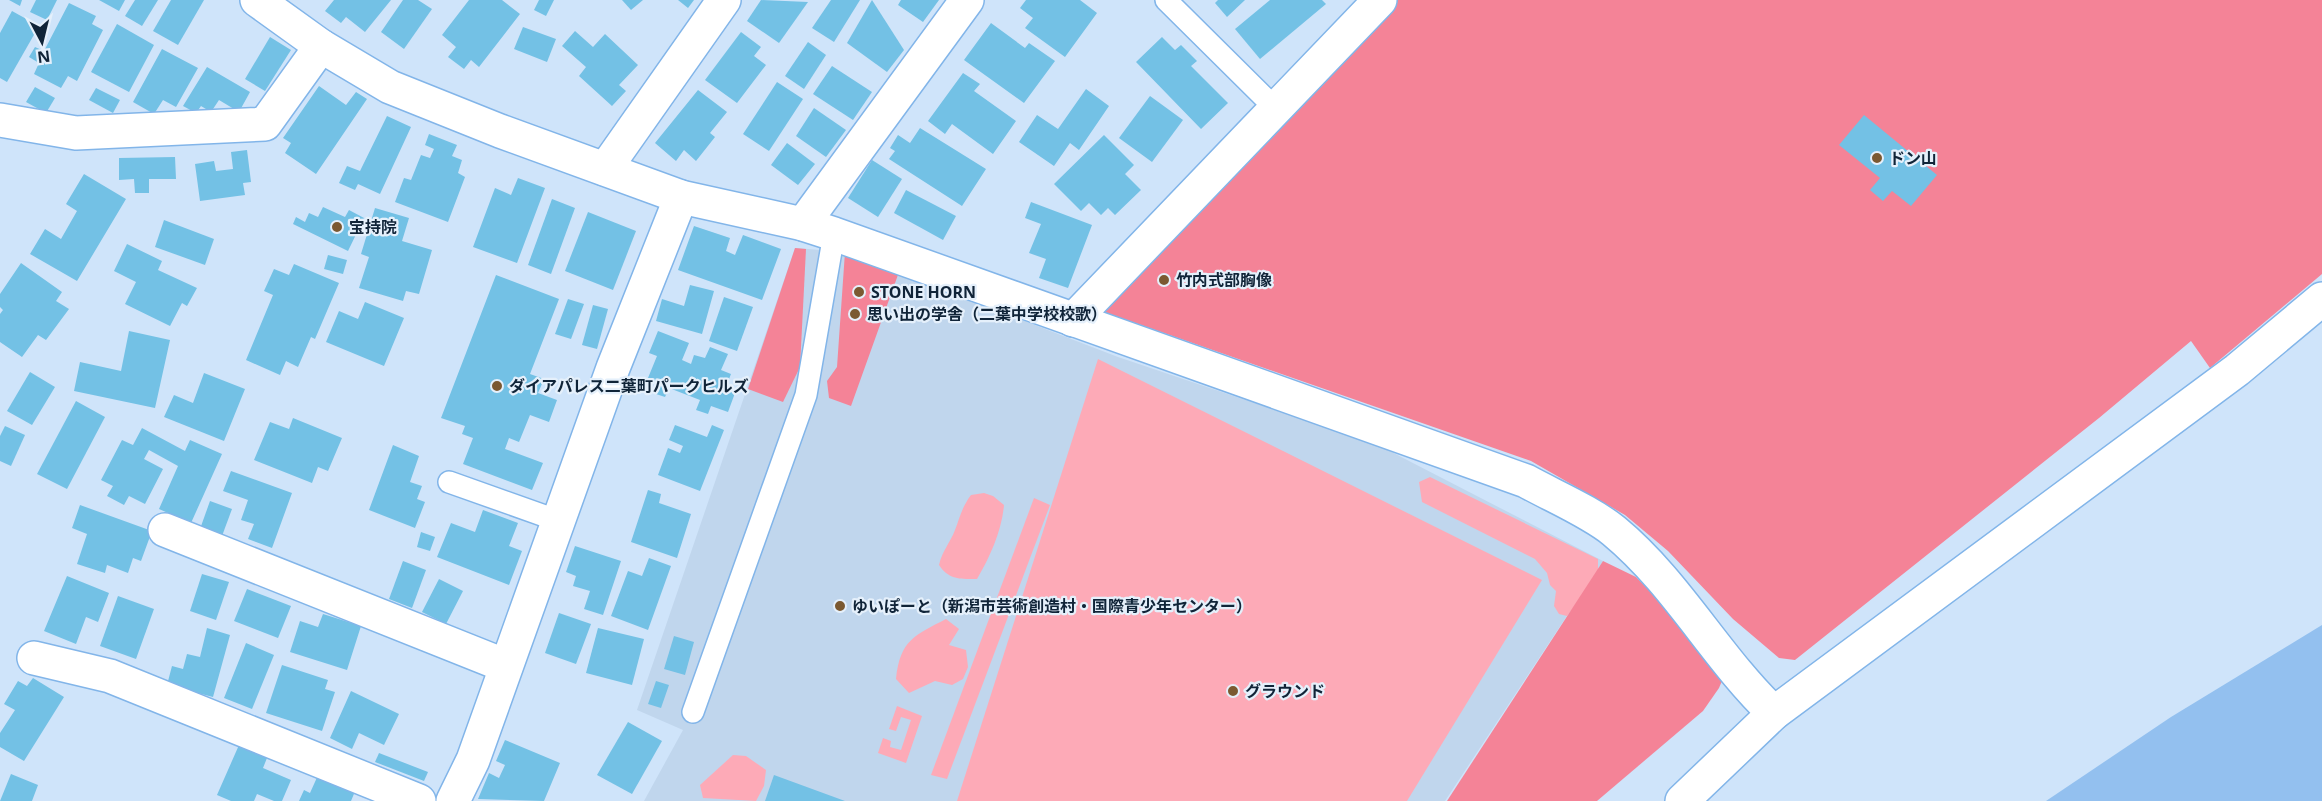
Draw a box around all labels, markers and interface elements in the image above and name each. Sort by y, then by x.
north arrow [12,12,72,72]
text: N [36,45,52,69]
place label: ドン山 [1889,147,1937,169]
marker: ドン山 [1870,151,1884,165]
place label: 宝持院 [349,216,397,238]
marker: 宝持院 [330,220,344,234]
place label: 竹内式部胸像 [1176,269,1272,291]
marker: 竹内式部胸像 [1157,273,1171,287]
place label: STONE HORN [871,281,976,303]
marker: STONE HORN [852,285,866,299]
place label: 思い出の学舎（二葉中学校校歌） [867,303,1107,325]
marker: 思い出の学舎（二葉中学校校歌） [848,307,862,321]
place label: ダイアパレス二葉町パークヒルズ [509,375,749,397]
marker: ダイアパレス二葉町パークヒルズ [490,379,504,393]
place label: ゆいぽーと（新潟市芸術創造村・国際青少年センター） [852,595,1252,617]
marker: ゆいぽーと（新潟市芸術創造村・国際青少年センター） [833,599,847,613]
place label: グラウンド [1245,680,1325,702]
marker: グラウンド [1226,684,1240,698]

